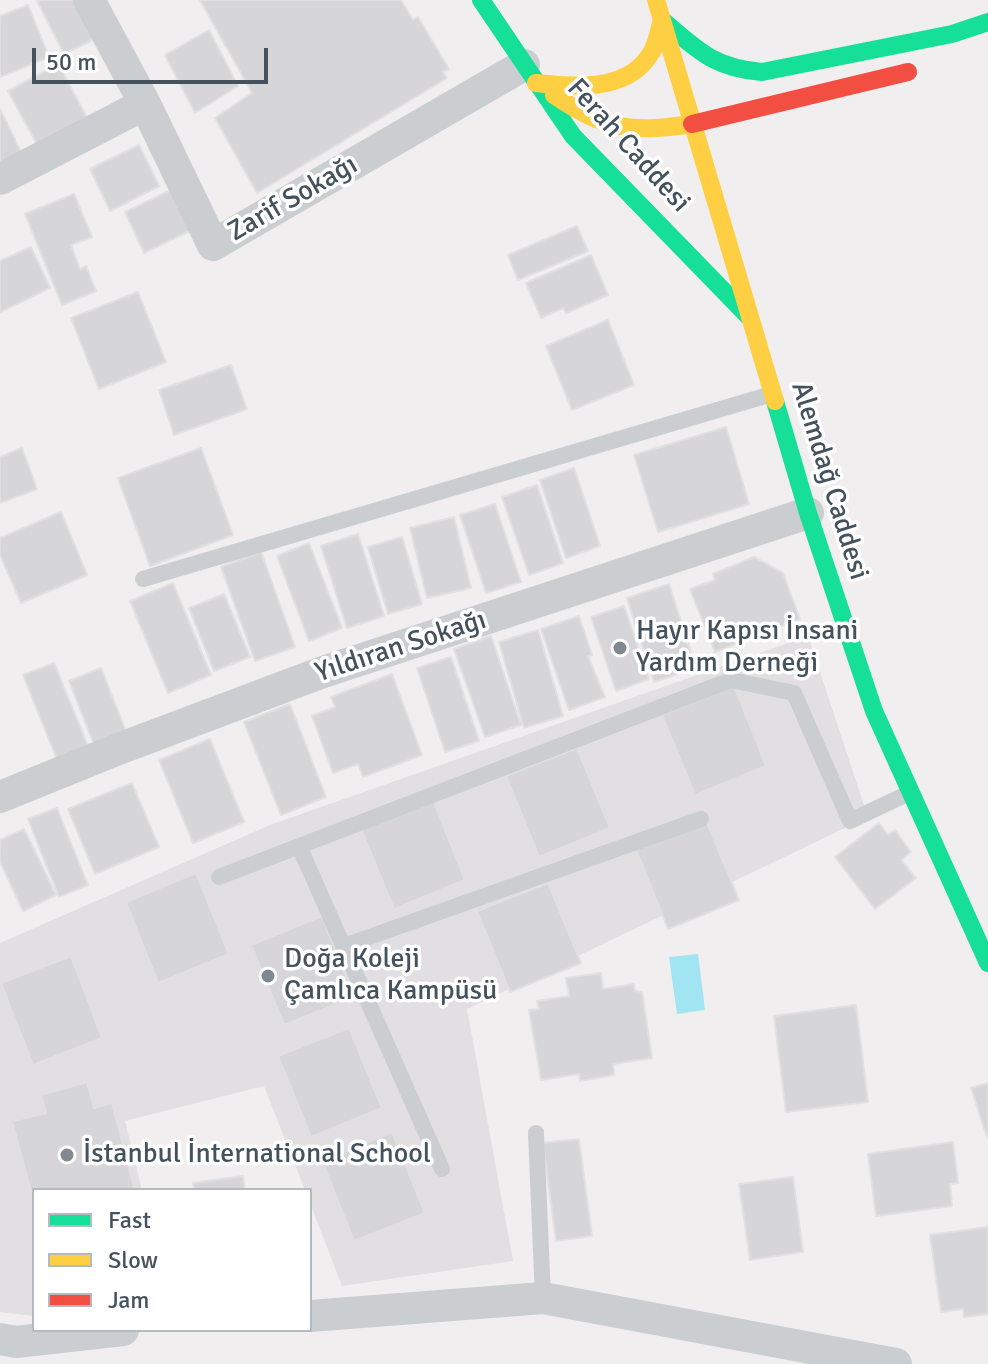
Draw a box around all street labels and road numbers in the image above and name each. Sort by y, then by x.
street label: Ferah Caddesi [559,72,697,220]
street label: Zarif Sokağı [222,148,364,250]
street label: Alemdağ Caddesi [783,378,875,584]
street label: Yıldıran Sokağı [311,604,491,690]

